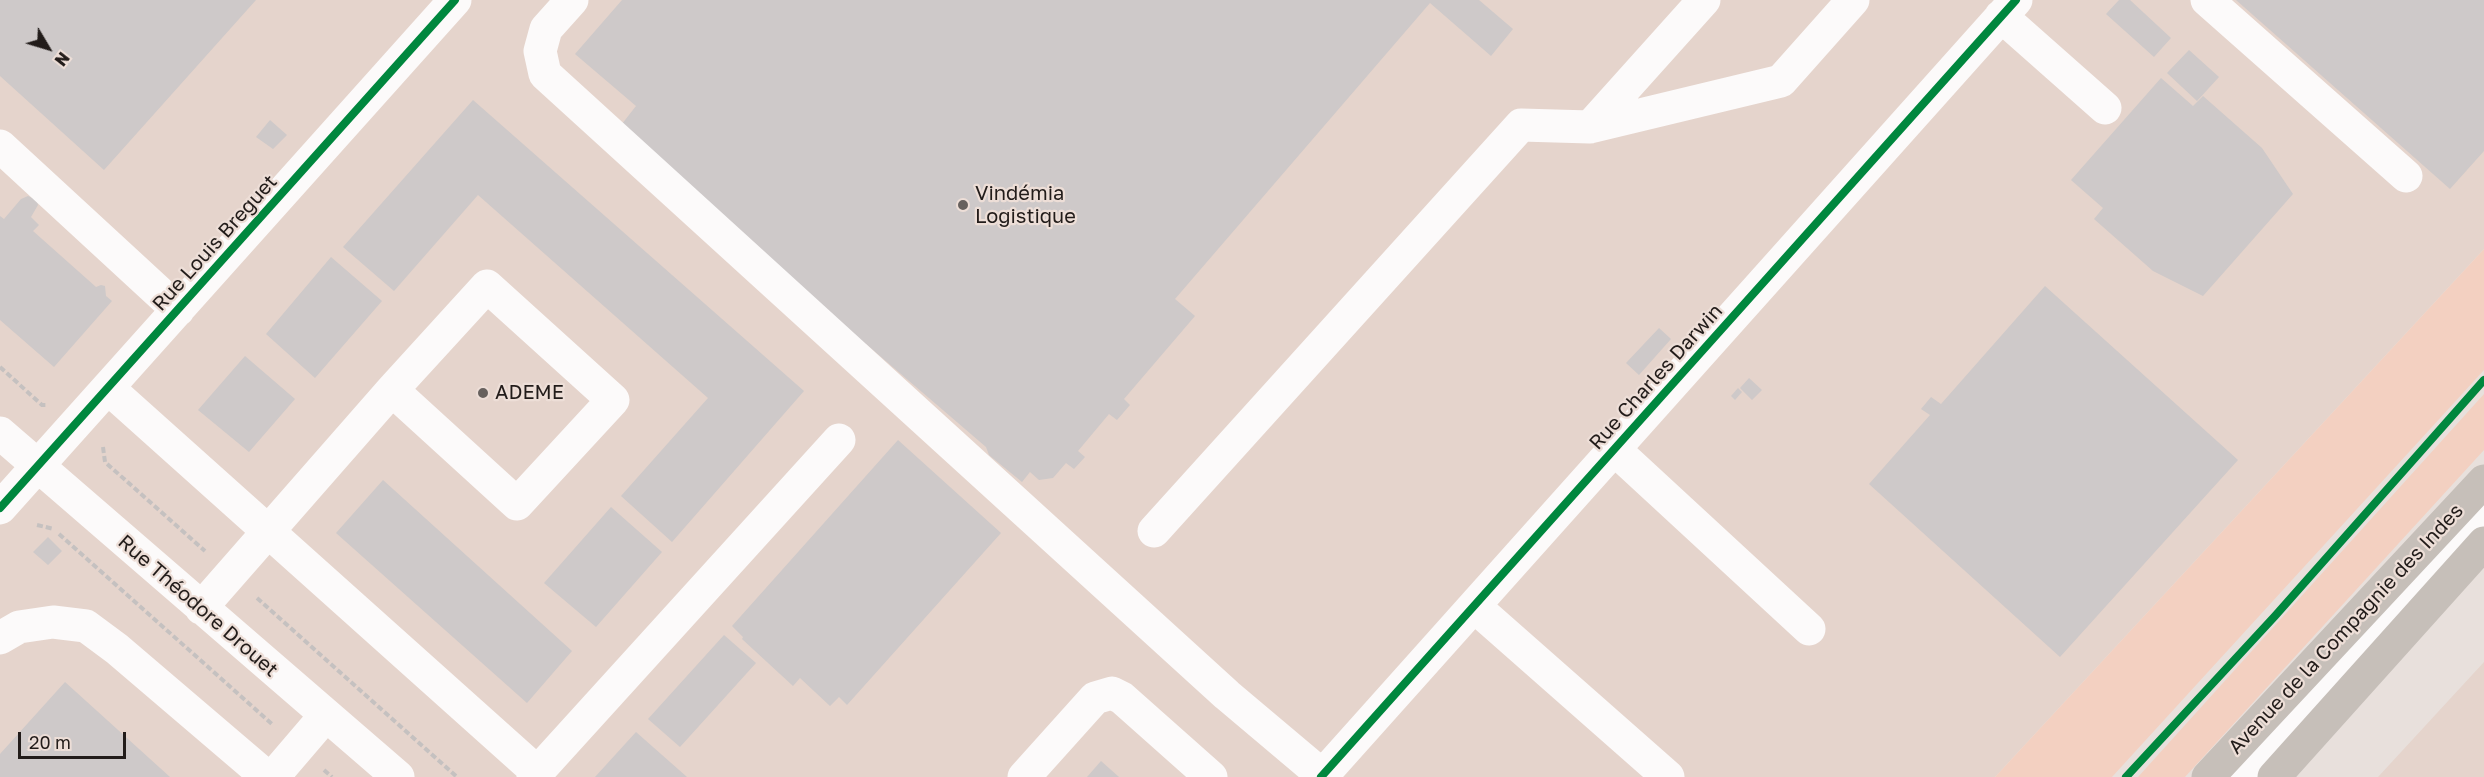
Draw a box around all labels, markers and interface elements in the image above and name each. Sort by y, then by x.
north arrow [18,18,78,78]
text: N [51,48,74,70]
street label: Rue Louis Breguet [148,170,282,316]
place label: Vindémia Logistique [975,182,1076,229]
marker: Vindémia Logistique [956,198,970,212]
street label: Rue Charles Darwin [1584,299,1728,455]
place label: ADEME [495,381,564,405]
marker: ADEME [476,386,490,400]
street label: Avenue de la Compagnie des Indes [2224,499,2468,759]
street label: Rue Théodore Drouet [113,530,283,682]
scale bar [21,720,129,758]
text: 20 m [29,731,71,753]

